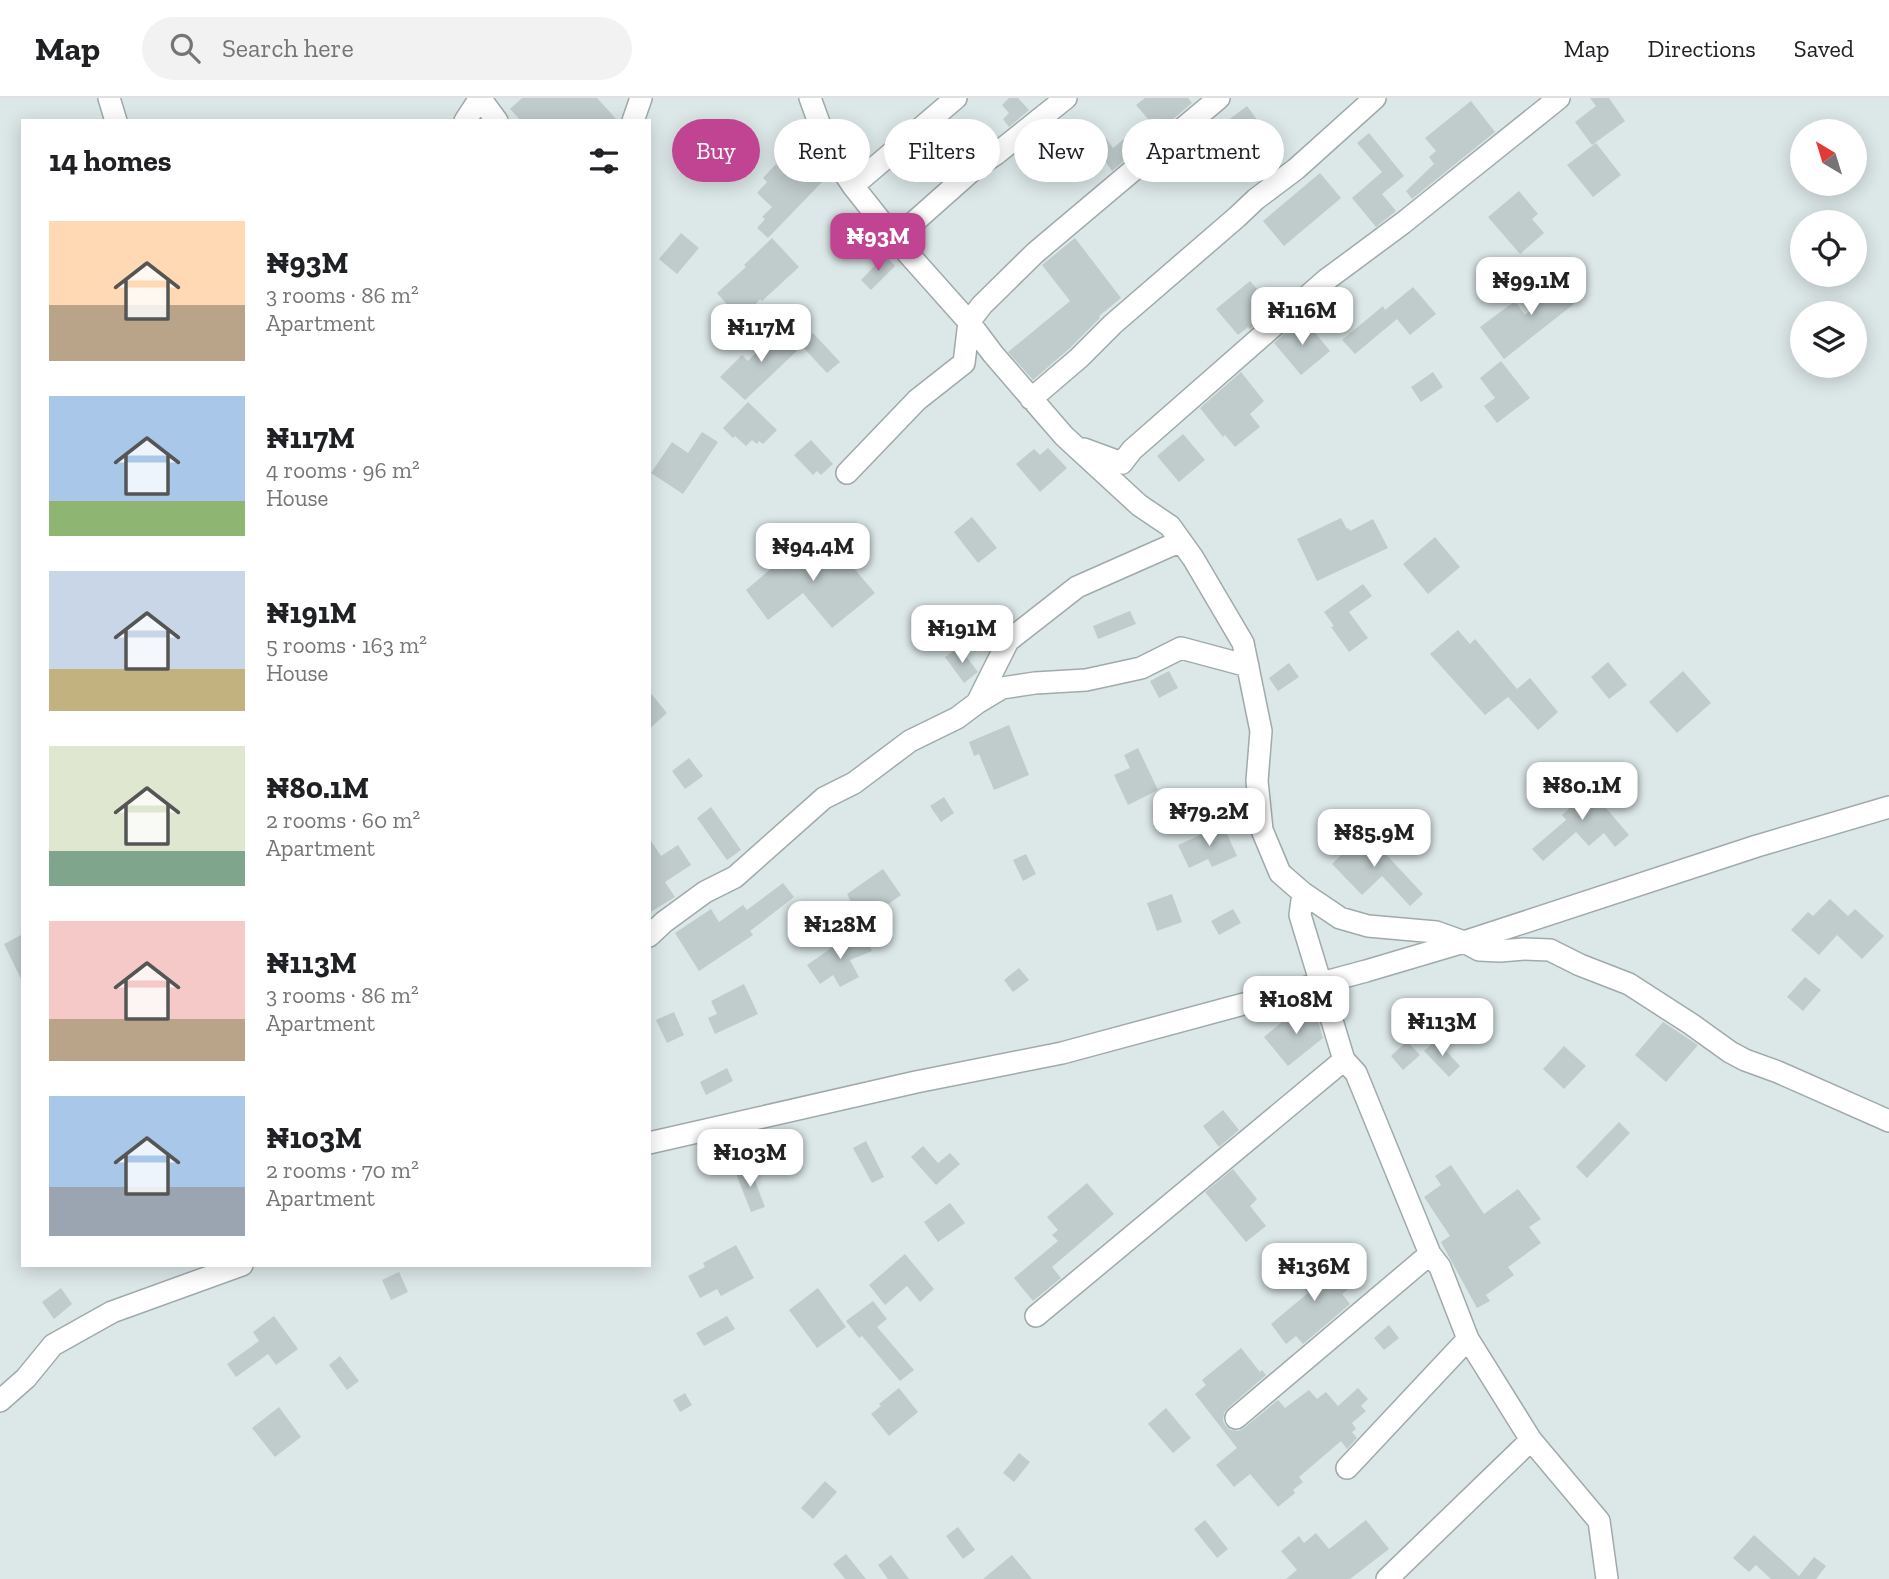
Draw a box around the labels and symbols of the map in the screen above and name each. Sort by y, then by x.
north arrow [1790,119,1867,196]
pin: ₦93M [837,214,919,273]
pin: ₦99.1M [1474,258,1588,317]
pin: ₦116M [1253,288,1351,347]
pin: ₦117M [712,304,810,364]
pin: ₦94.4M [756,524,870,583]
pin: ₦191M [913,606,1011,665]
pin: ₦80.1M [1525,762,1639,822]
pin: ₦79.2M [1152,788,1266,848]
pin: ₦85.9M [1317,810,1431,869]
pin: ₦128M [791,902,889,961]
pin: ₦108M [1247,976,1345,1036]
pin: ₦113M [1393,998,1491,1058]
pin: ₦103M [701,1130,799,1189]
pin: ₦136M [1265,1244,1363,1303]

